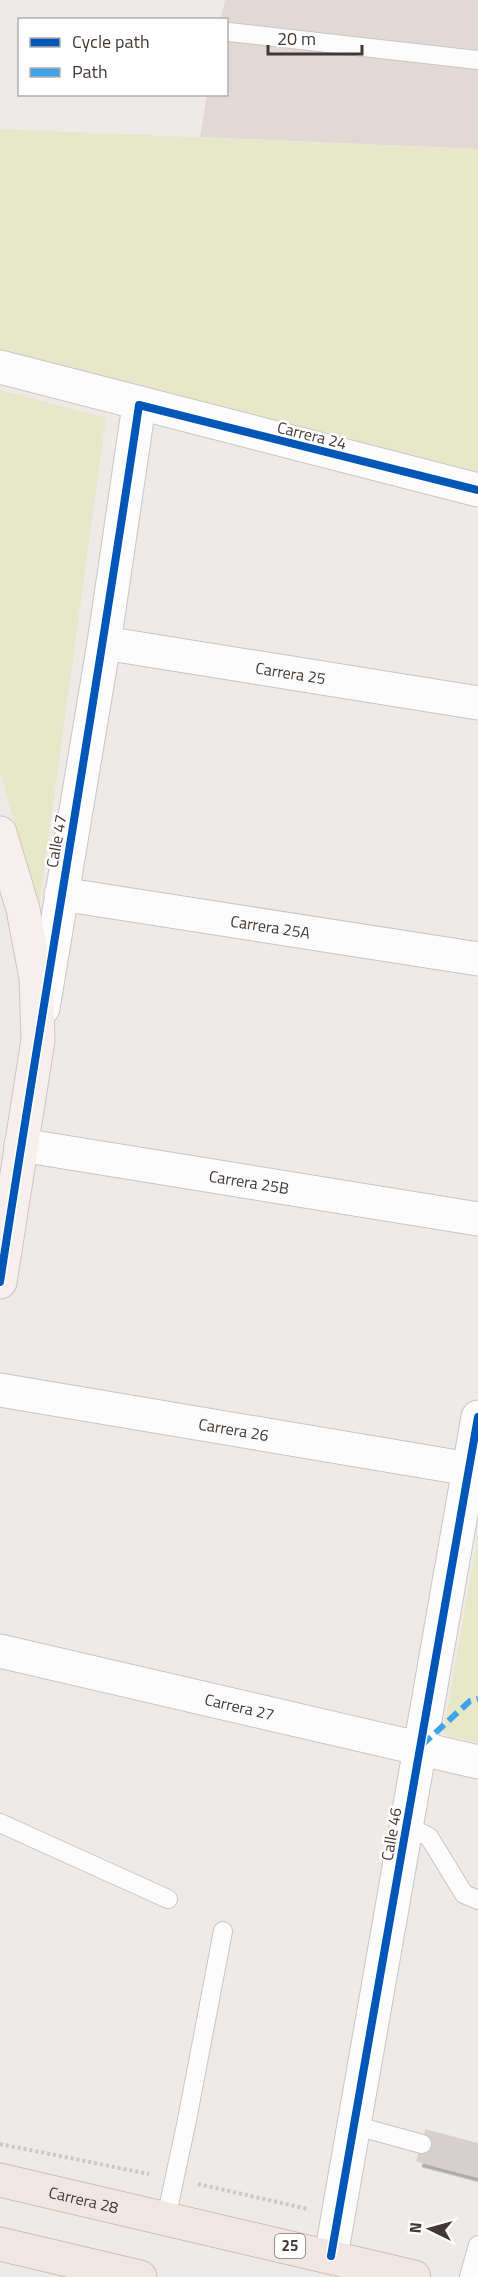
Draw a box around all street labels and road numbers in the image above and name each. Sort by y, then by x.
street label: Carrera 24 [275,415,349,455]
street label: Carrera 25 [254,655,328,690]
street label: Calle 47 [40,813,72,869]
street label: Carrera 25A [229,909,312,945]
street label: Carrera 25B [207,1164,291,1200]
street label: Carrera 26 [197,1412,271,1447]
street label: Carrera 27 [202,1687,277,1726]
street label: Calle 46 [375,1805,407,1862]
street label: Carrera 28 [47,2180,121,2219]
road number: 25 [275,2234,305,2258]

